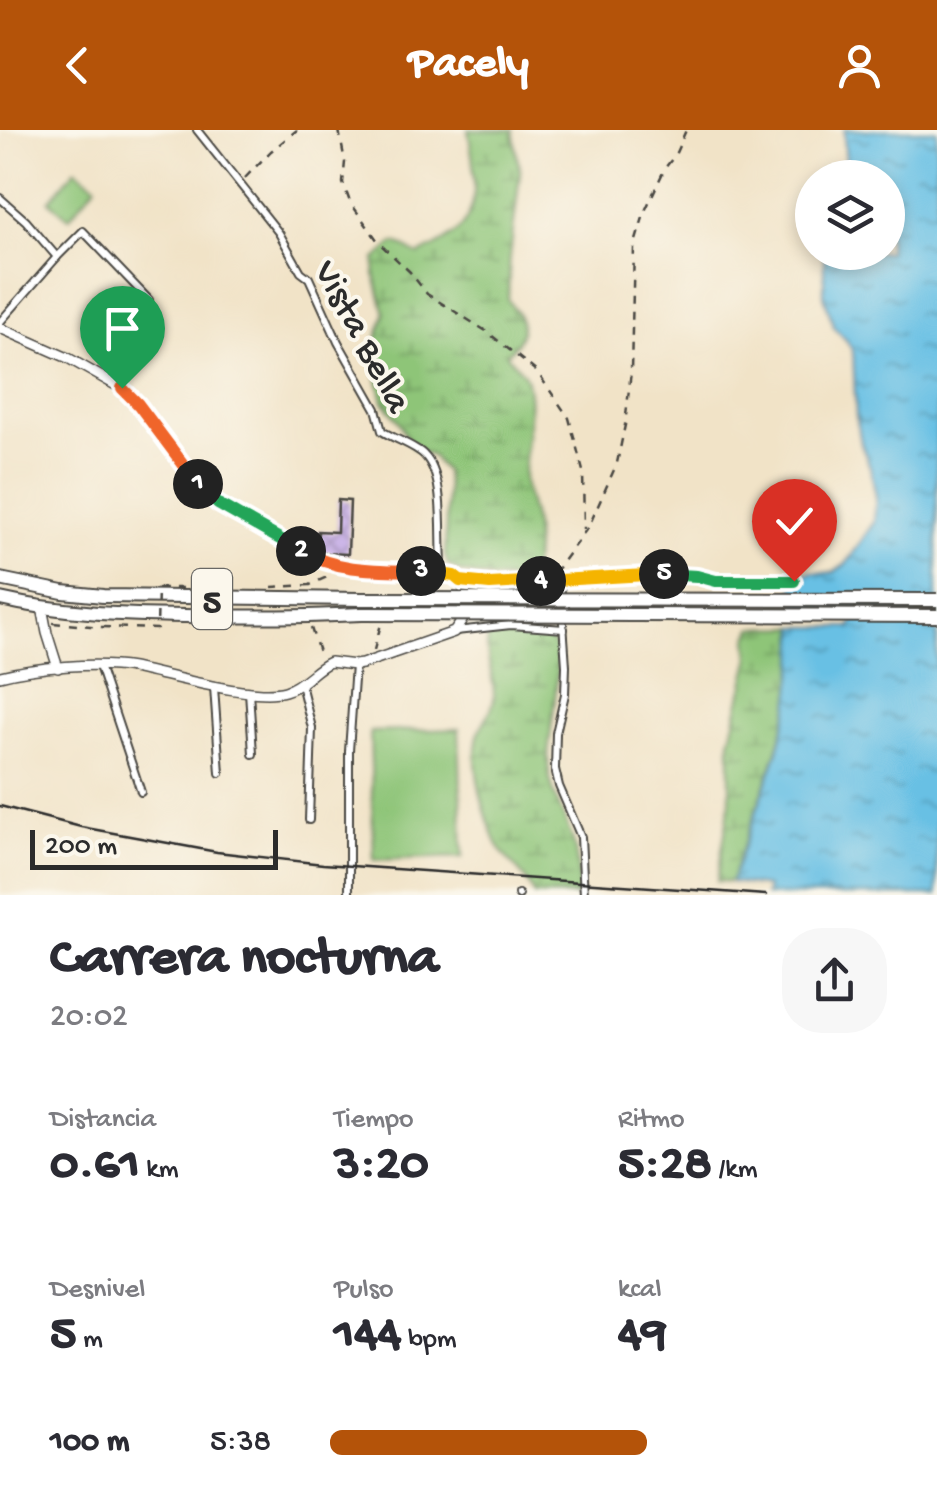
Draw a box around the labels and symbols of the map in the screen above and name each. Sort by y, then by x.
street label: Vista Bella [301,253,419,423]
pin [80,286,165,389]
pin: 1 [173,459,223,509]
pin [752,479,837,582]
pin: 2 [276,526,326,576]
pin: 3 [396,546,446,596]
pin: 5 [639,549,689,599]
pin: 4 [516,556,566,606]
road number: 5 [192,569,232,629]
scale bar [30,825,278,870]

